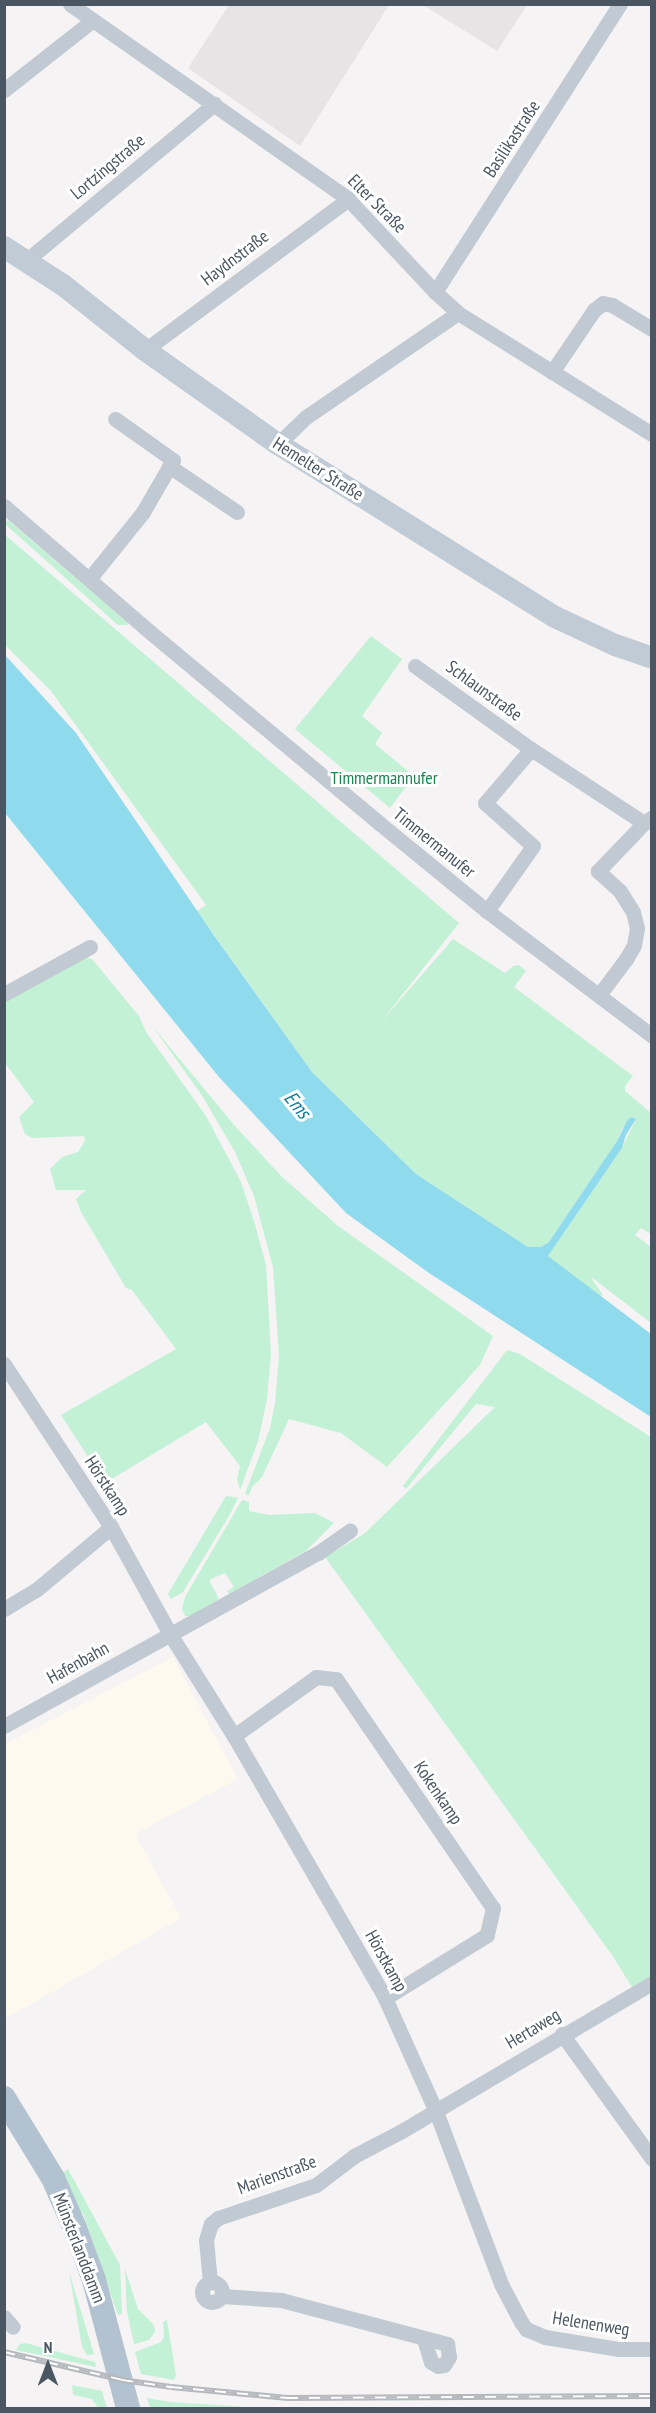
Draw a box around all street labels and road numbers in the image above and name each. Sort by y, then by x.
street label: Basilikastraße [479,96,545,182]
street label: Lortzingstraße [67,130,149,204]
street label: Elter Straße [343,170,411,238]
street label: Haydnstraße [197,226,273,290]
street label: Hemelter Straße [269,433,367,505]
street label: Schlaunstraße [442,656,526,726]
street label: Timmermanufer [389,803,479,883]
street label: Hörstkamp [80,1452,134,1520]
street label: Hafenbahn [43,1637,113,1689]
street label: Kokenkamp [409,1757,467,1829]
street label: Hörstkamp [360,1926,412,1996]
street label: Hertaweg [502,2004,564,2054]
street label: Marienstraße [235,2151,319,2199]
street label: Münsterlanddamm [48,2190,110,2306]
street label: Helenenweg [551,2307,631,2341]

